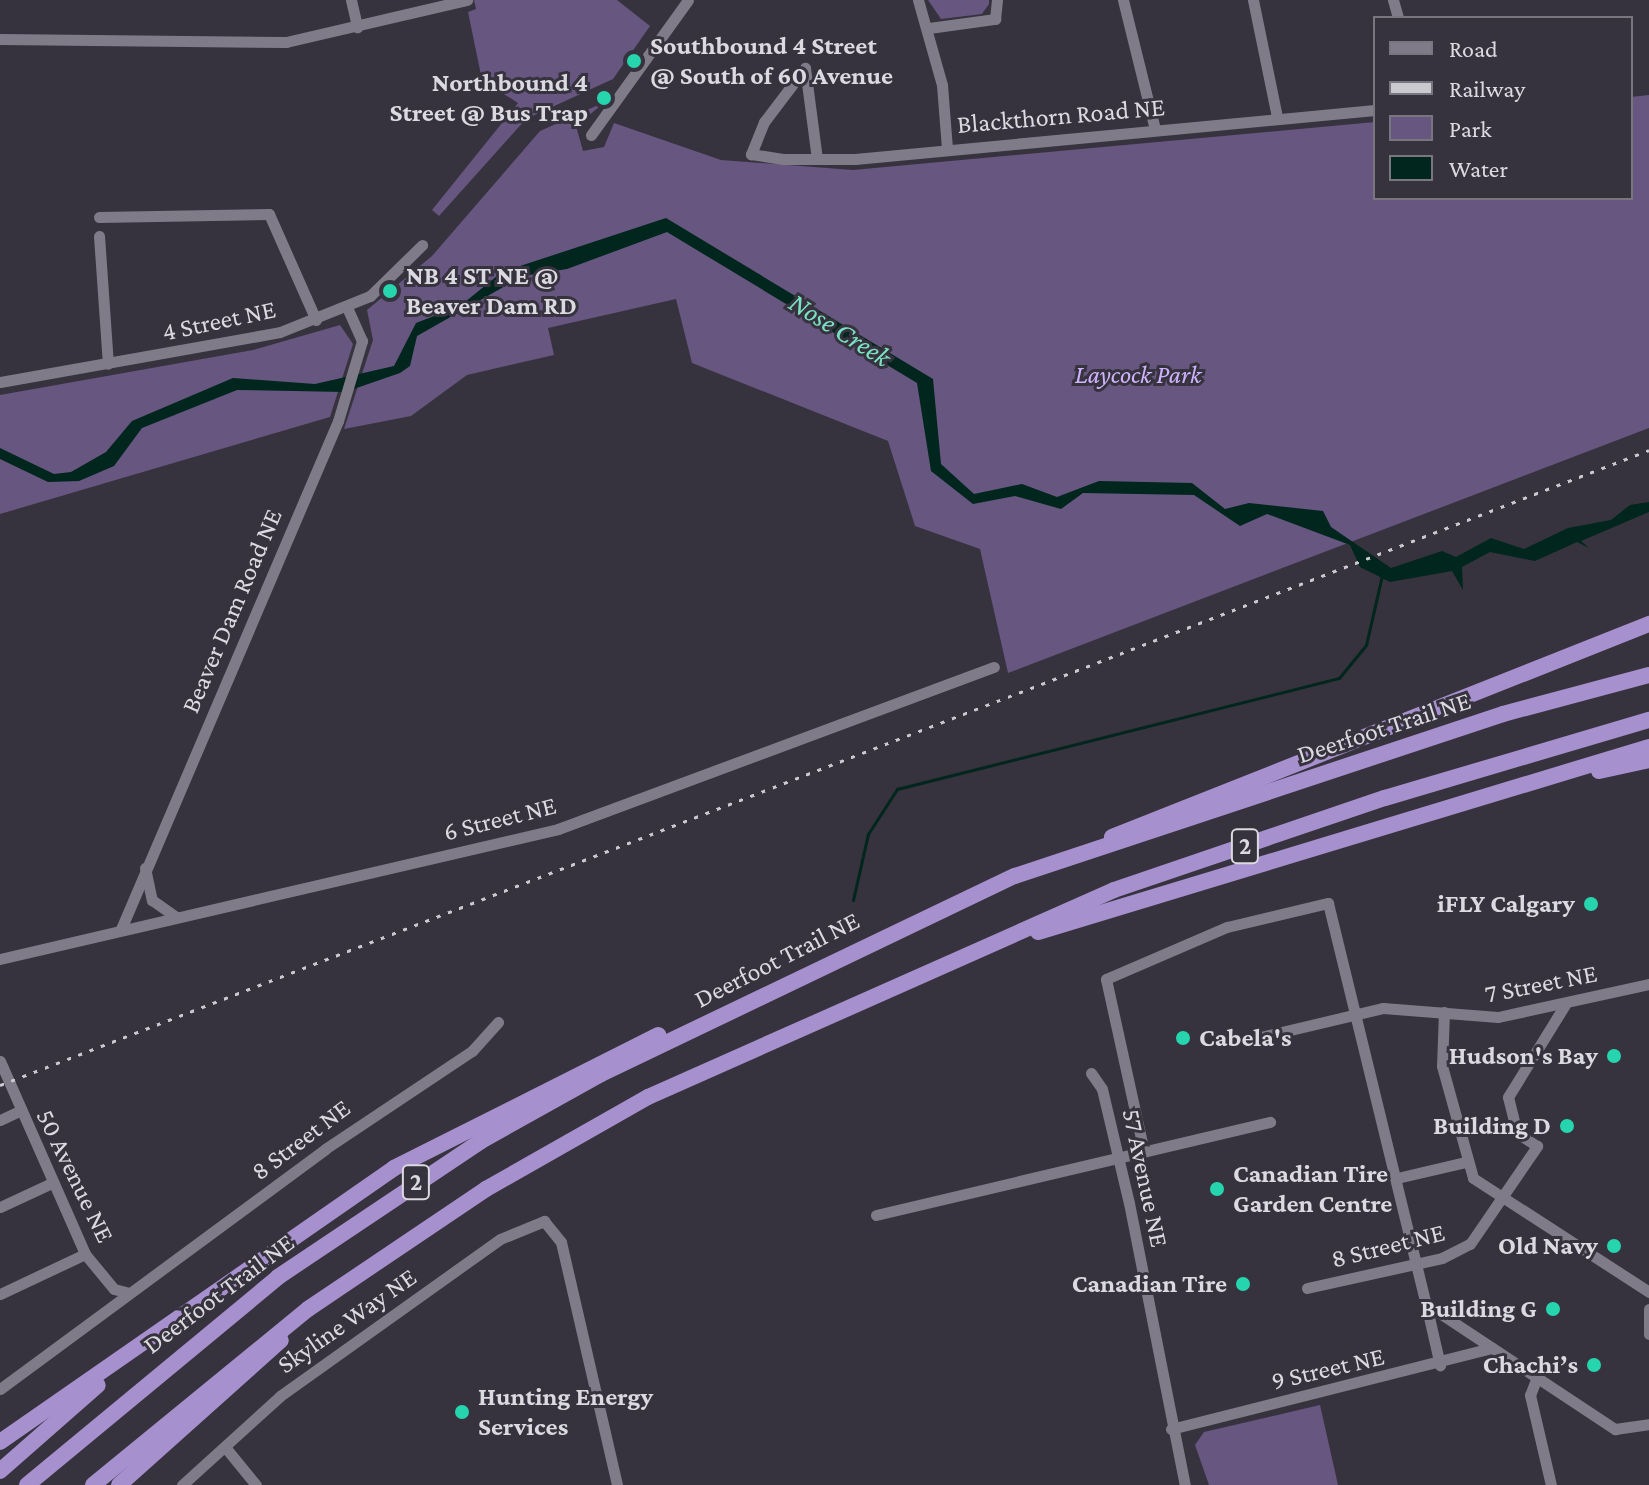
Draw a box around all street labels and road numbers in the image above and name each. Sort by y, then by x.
street label: Blackthorn Road NE [956,91,1166,141]
street label: 4 Street NE [159,294,279,348]
street label: Beaver Dam Road NE [175,504,289,718]
street label: Deerfoot Trail NE [1293,685,1475,771]
street label: 6 Street NE [440,790,560,848]
road number: 2 [1229,826,1261,866]
street label: Deerfoot Trail NE [689,905,865,1015]
street label: 7 Street NE [1482,958,1600,1010]
street label: 8 Street NE [245,1093,357,1187]
street label: 50 Avenue NE [29,1104,121,1248]
street label: 57 Avenue NE [1115,1106,1175,1250]
road number: 2 [400,1162,432,1202]
street label: 8 Street NE [1328,1217,1448,1275]
street label: Deerfoot Trail NE [137,1227,301,1361]
street label: Skyline Way NE [271,1262,423,1380]
street label: 9 Street NE [1268,1341,1388,1397]

